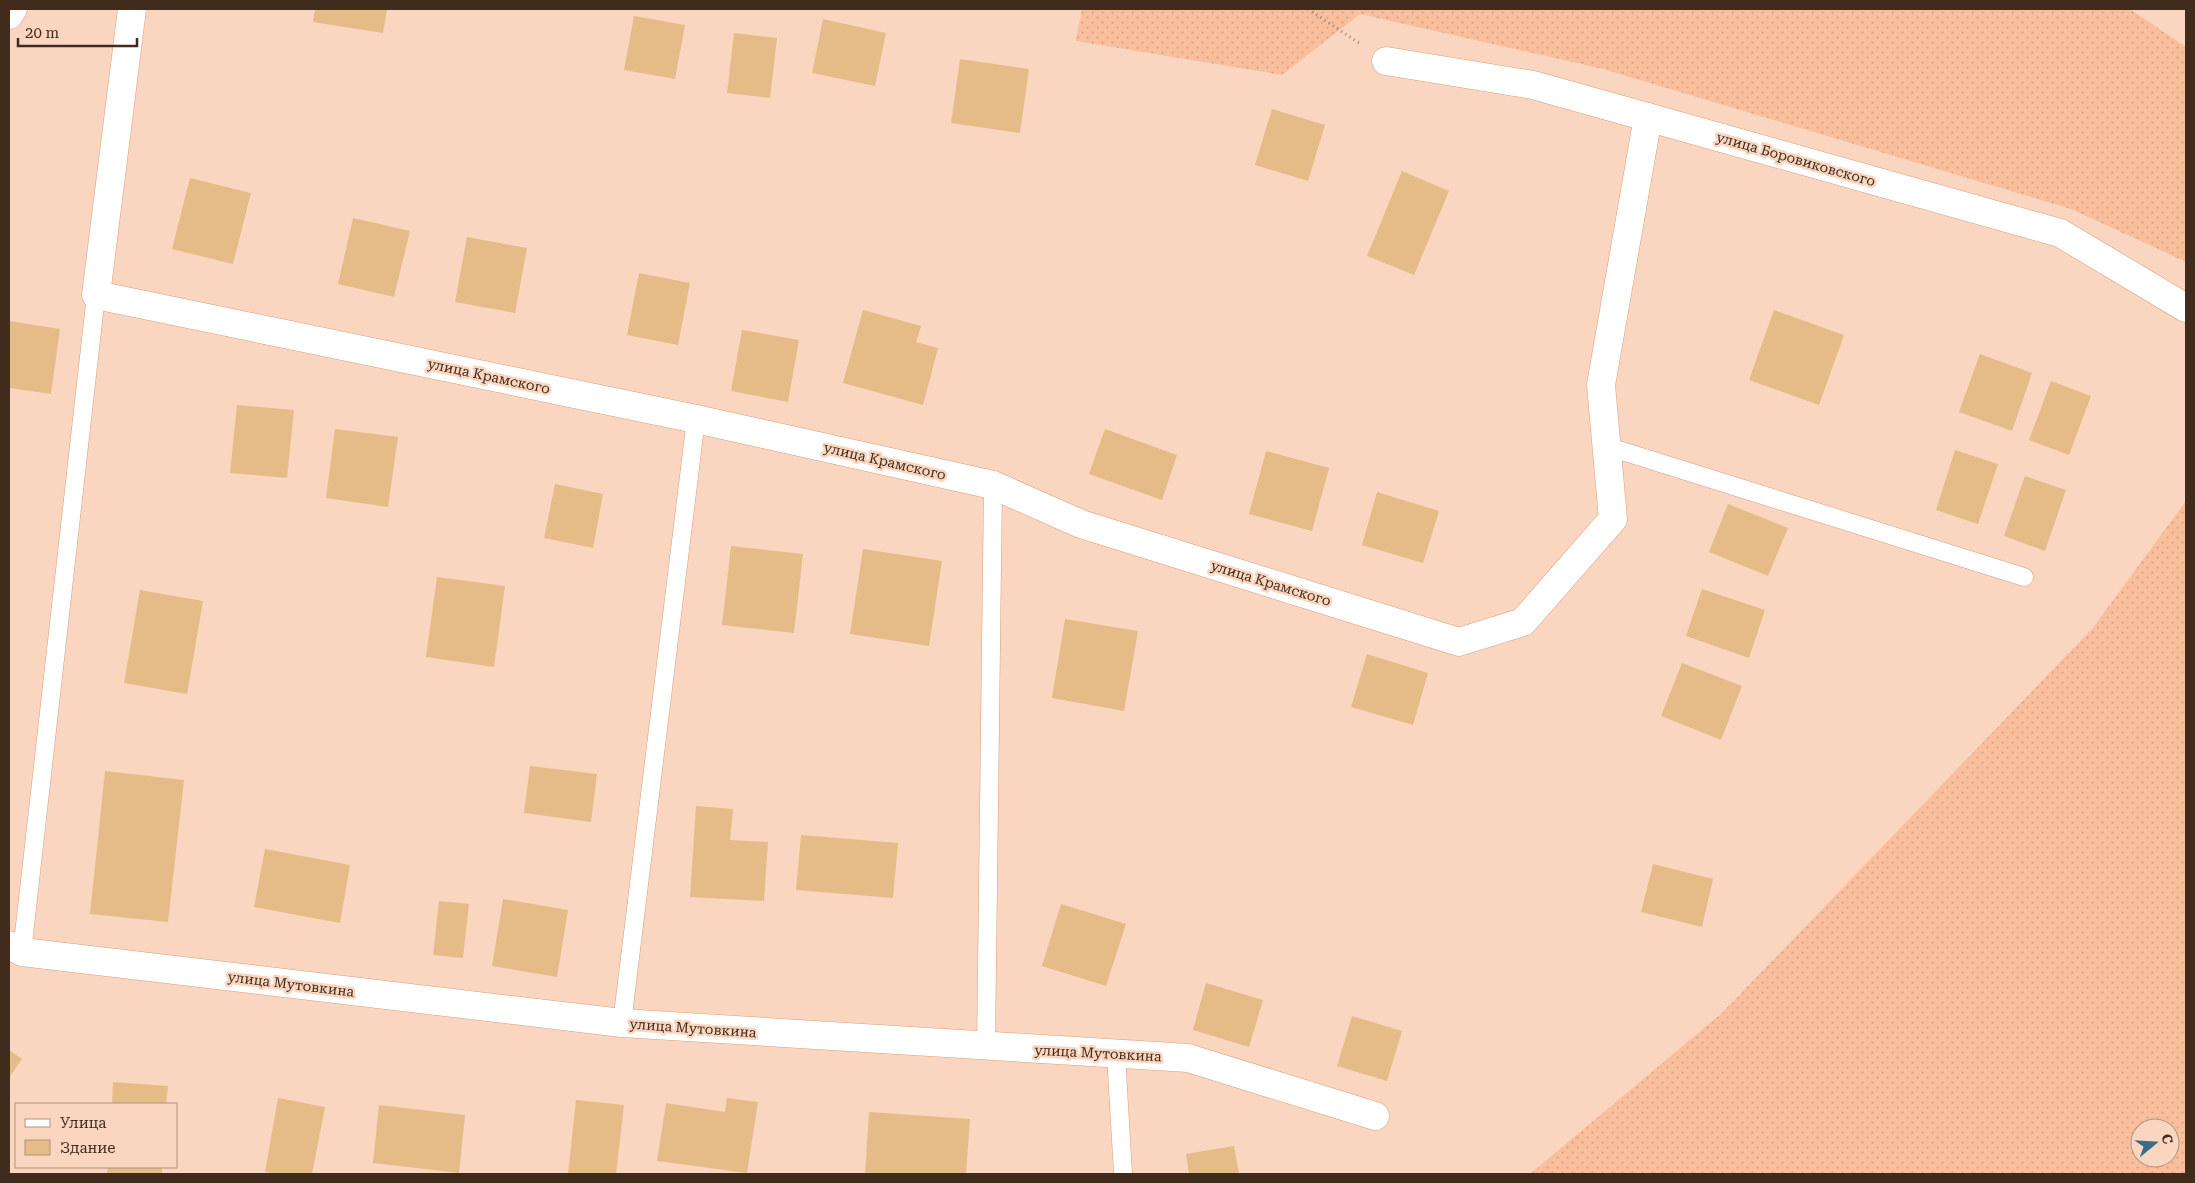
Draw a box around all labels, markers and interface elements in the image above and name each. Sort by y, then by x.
scale bar [18,15,136,47]
text: 20 m [25,24,60,42]
street label: улица Боровиковского [1715,129,1877,189]
street label: улица Крамского [426,355,552,397]
street label: улица Крамского [822,439,948,483]
street label: улица Крамского [1209,557,1333,609]
street label: улица Мутовкина [227,968,355,1000]
street label: улица Мутовкина [629,1016,757,1040]
street label: улица Мутовкина [1034,1042,1162,1064]
legend [15,1103,178,1168]
text: Улица [60,1114,106,1132]
north arrow [2130,1118,2180,1168]
text: С [2158,1132,2177,1146]
text: Здание [60,1139,116,1157]

